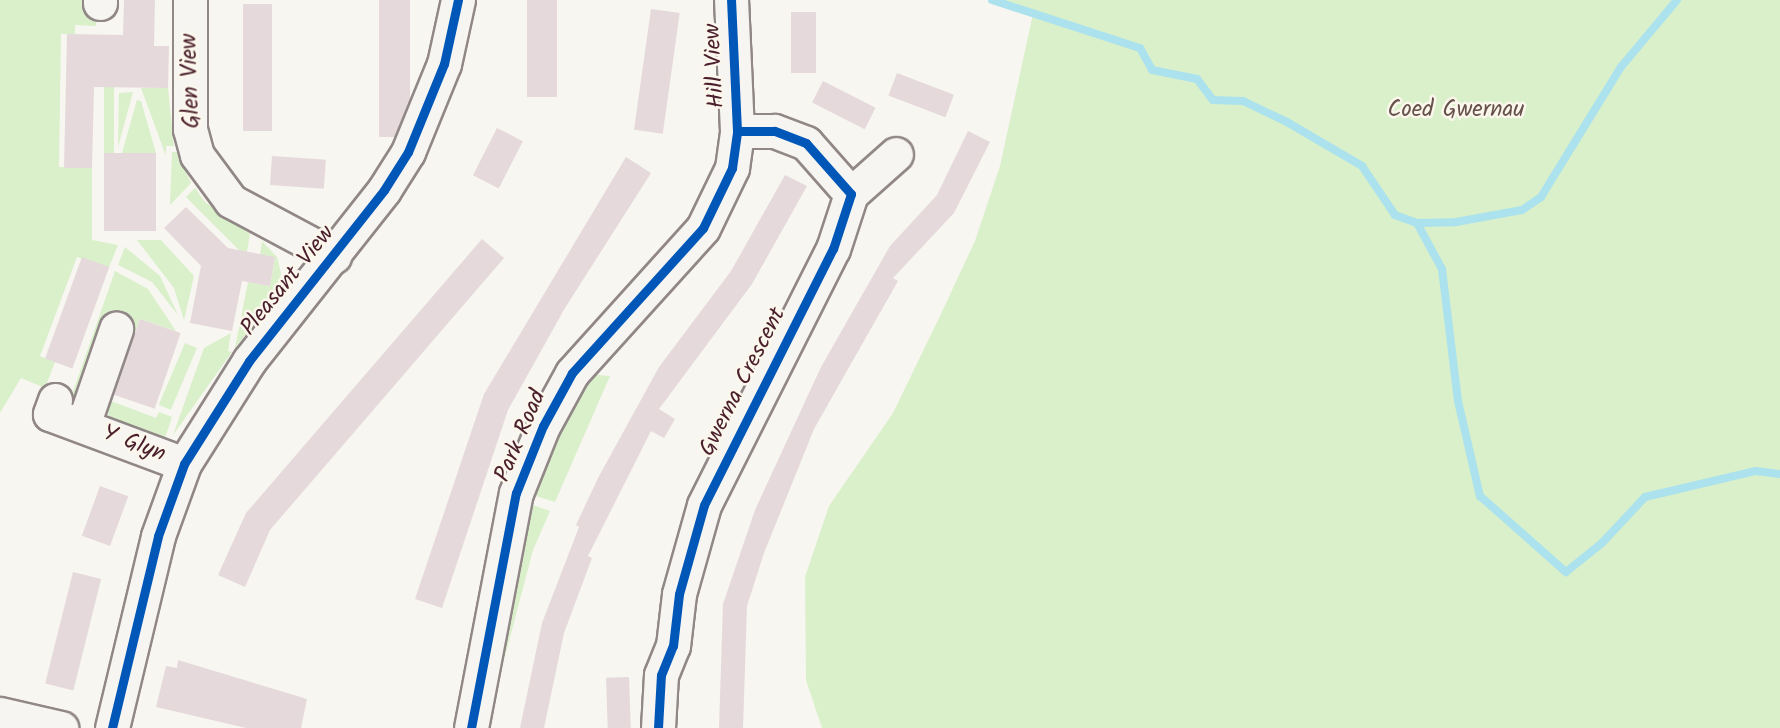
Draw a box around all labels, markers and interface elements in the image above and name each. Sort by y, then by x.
street label: Hill View [699,23,731,109]
street label: Glen View [176,33,206,129]
park label: Coed Gwernau [1388,96,1524,124]
street label: Pleasant View [235,220,341,342]
street label: Gwerna Crescent [694,303,792,461]
street label: Park Road [489,386,553,486]
street label: Y Glyn [99,419,169,469]

